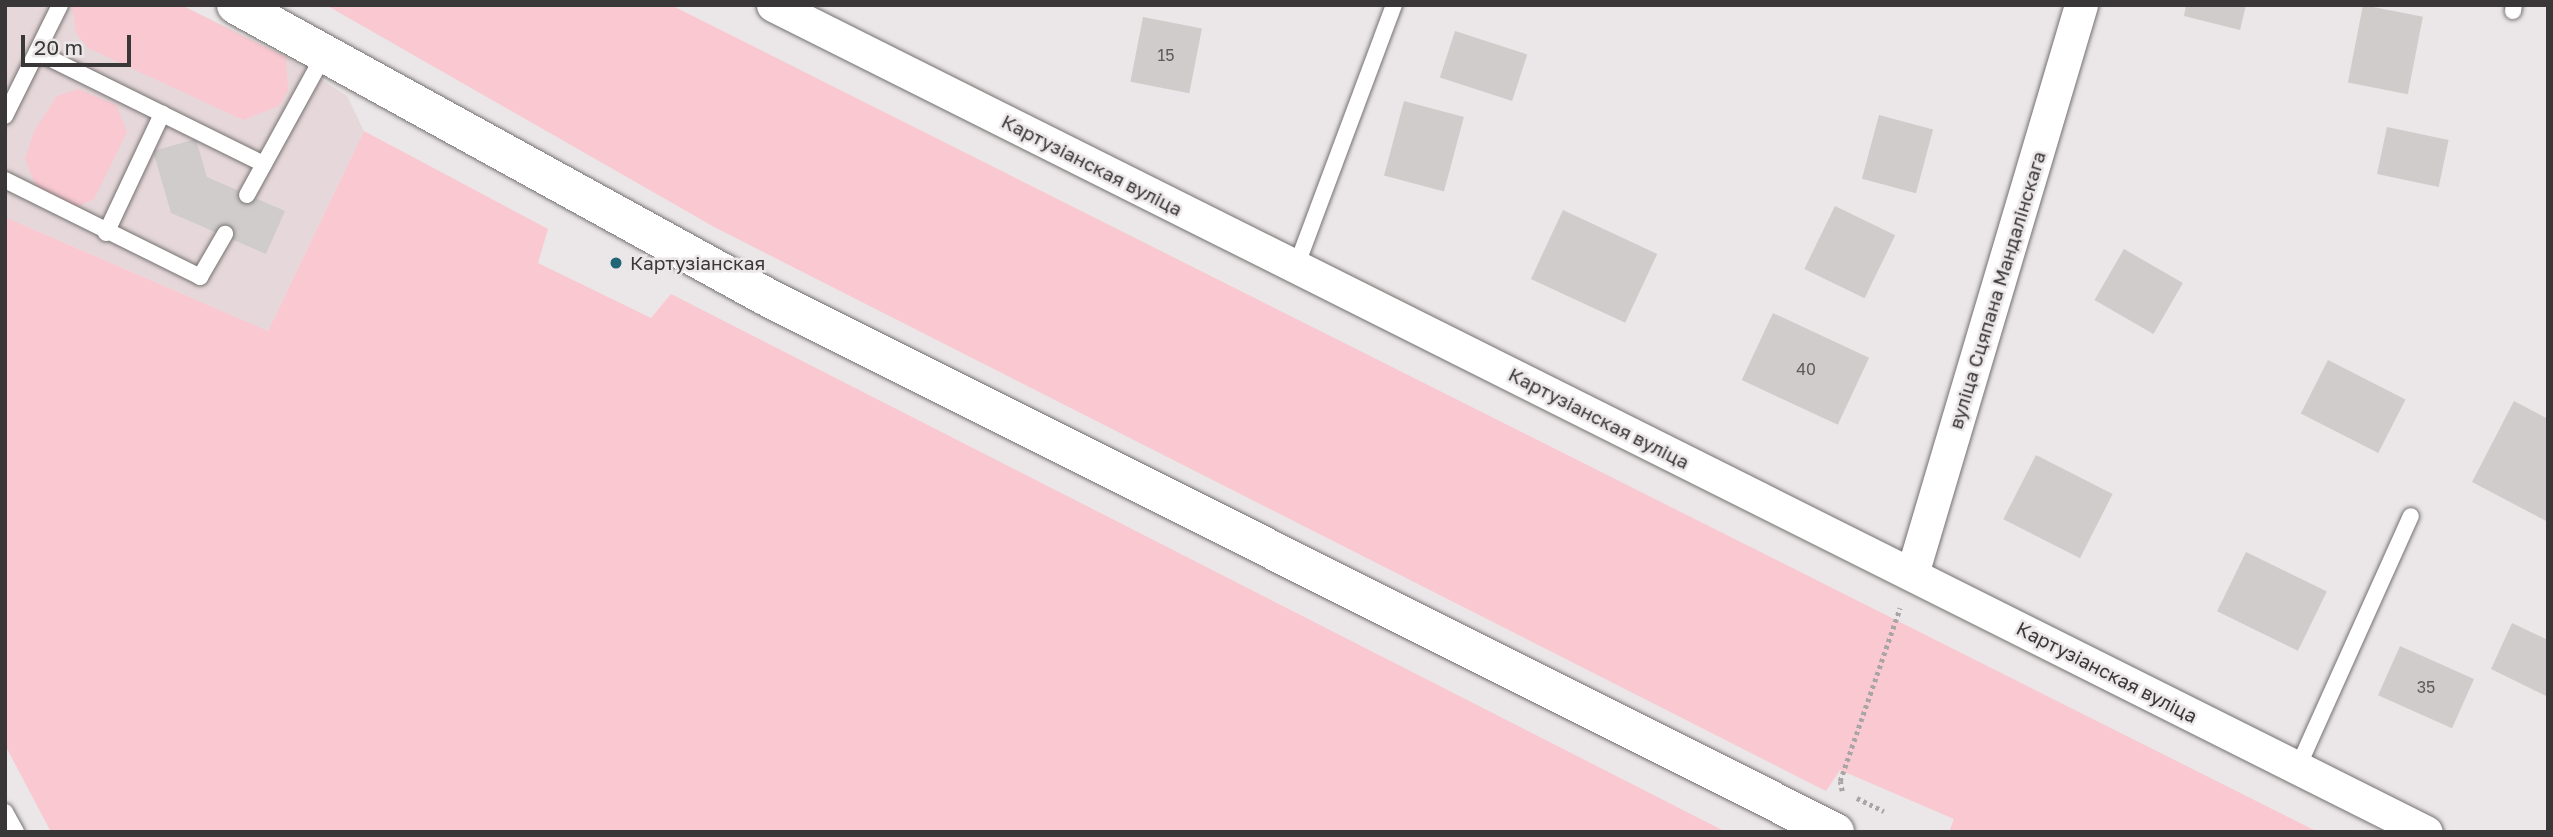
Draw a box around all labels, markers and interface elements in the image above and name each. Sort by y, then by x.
scale bar [24,21,135,65]
text: 20 m [34,34,83,60]
house number: 15 [1157,45,1175,65]
street label: Картузіанская вуліца [998,110,1186,220]
street label: вуліца Сцяпана Мандалінскага [1944,148,2050,432]
place label: Картузіанская [630,252,765,274]
marker: Картузіанская [608,255,624,271]
house number: 40 [1796,359,1816,379]
street label: Картузіанская вуліца [1505,363,1693,473]
street label: Картузіанская вуліца [2013,617,2201,727]
house number: 35 [2417,677,2435,697]

